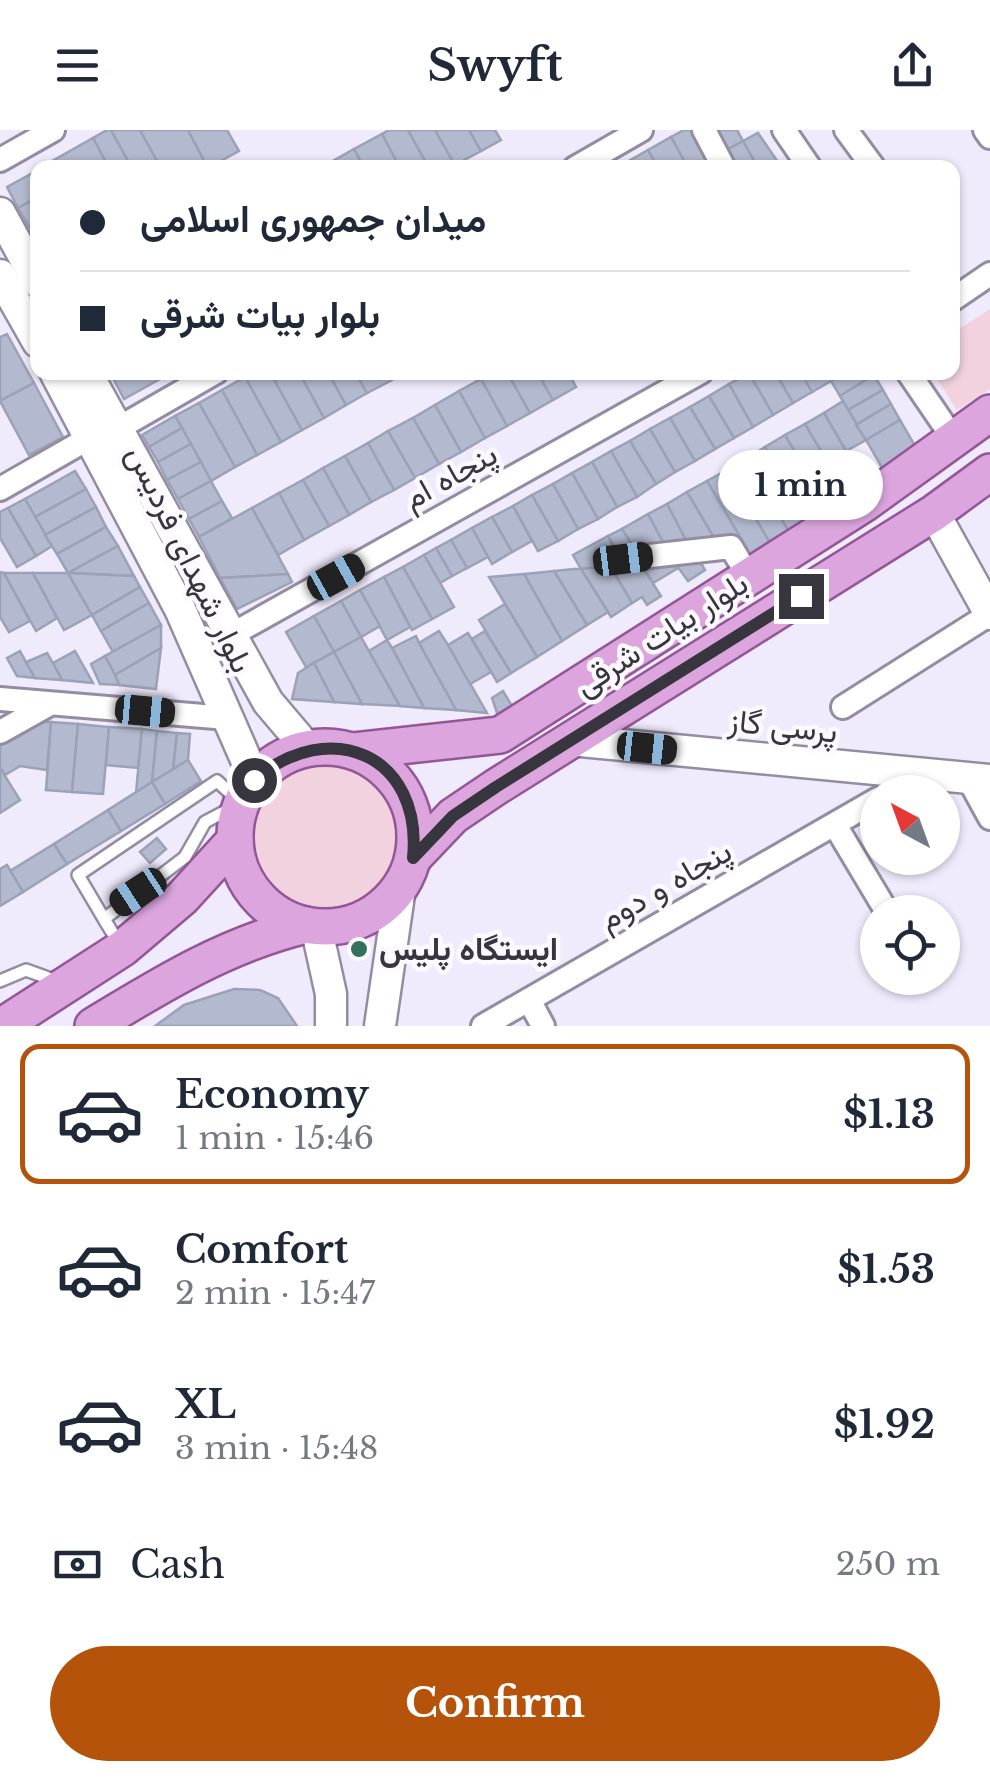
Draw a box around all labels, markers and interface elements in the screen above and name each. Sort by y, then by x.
text: Swyft [427,37,563,93]
icon: menu [50,38,105,93]
icon: share [885,38,940,93]
text: میدان جمهوری اسلامی [140,195,486,242]
text: بلوار بیات شرقی [140,291,380,338]
street label: پنجاه ام [396,434,505,520]
street label: بلوار شهدای فردیس [118,439,262,679]
callout: 1 min [718,451,884,521]
text: 1 min [754,465,847,505]
car [591,540,655,578]
car [302,549,370,605]
street label: بلوار بیات شرقی [567,563,755,705]
route end [779,574,824,619]
car [114,693,176,729]
street label: پرسی گاز [725,700,840,754]
car [616,730,678,766]
route start [232,758,277,803]
north arrow [860,775,960,875]
map controls [860,775,960,995]
street label: پنجاه و دوم [591,831,740,941]
car [105,863,171,921]
button: locate [860,895,960,995]
place label: ایستگاه پلیس [379,929,558,971]
marker: ایستگاه پلیس [348,938,370,960]
icon: car [55,1069,145,1159]
text: Economy [175,1071,369,1118]
text: $1.13 [843,1091,935,1138]
text: 1 min · 15:46 [175,1118,374,1158]
icon: car [55,1224,145,1314]
text: Comfort [175,1226,348,1273]
text: $1.53 [837,1246,935,1293]
text: 2 min · 15:47 [175,1273,375,1313]
icon: car [55,1379,145,1469]
text: XL [175,1381,236,1428]
text: $1.92 [834,1401,935,1448]
text: 3 min · 15:48 [175,1428,378,1468]
icon: cash [50,1537,105,1592]
text: Cash [130,1541,225,1588]
text: 250 m [836,1544,940,1584]
button: Confirm [50,1646,940,1761]

